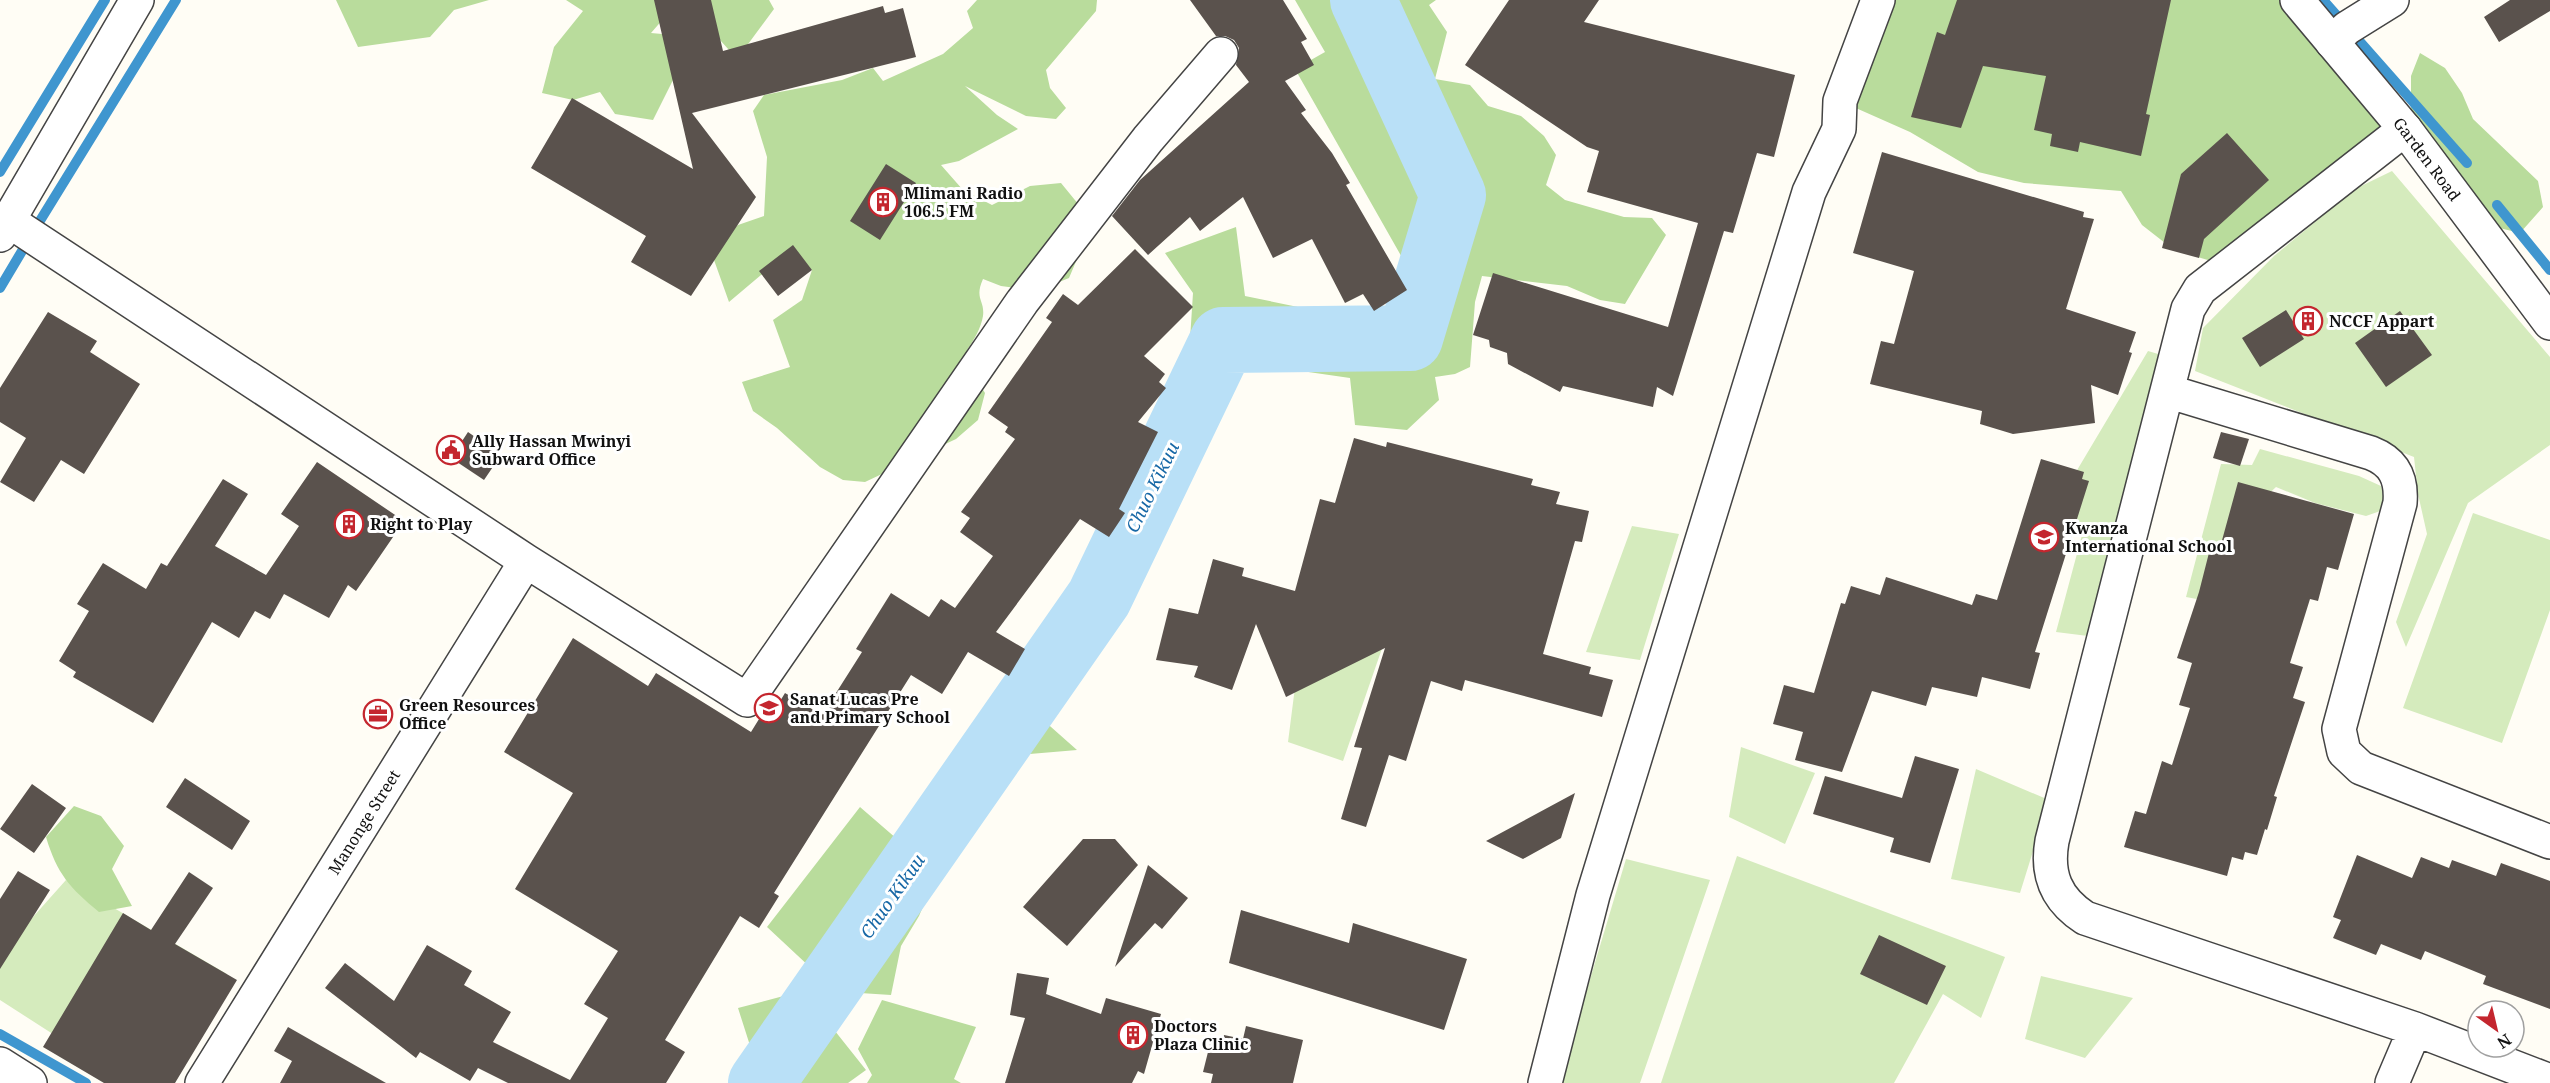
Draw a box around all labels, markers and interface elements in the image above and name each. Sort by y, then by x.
street label: Garden Road [2388,113,2466,205]
place label: Mlimani Radio 106.5 FM [904,182,1023,222]
building icon: Mlimani Radio 106.5 FM [867,186,899,218]
building icon: NCCF Appart [2292,305,2324,337]
place label: NCCF Appart [2329,310,2435,332]
place label: Ally Hassan Mwinyi Subward Office [472,430,631,470]
public building icon: Ally Hassan Mwinyi Subward Office [435,434,467,466]
water label: Chuo Kikuu [1120,438,1184,536]
building icon: Right to Play [333,508,365,540]
place label: Right to Play [370,513,473,535]
place label: Kwanza International School [2065,517,2232,557]
school or university icon: Kwanza International School [2028,521,2060,553]
place label: Sanat Lucas Pre and Primary School [790,688,950,728]
school or university icon: Sanat Lucas Pre and Primary School [753,692,785,724]
place label: Green Resources Office [399,694,536,734]
office icon: Green Resources Office [362,698,394,730]
street label: Manonge Street [323,765,405,879]
water label: Chuo Kikuu [854,849,930,943]
north arrow [2466,999,2526,1059]
place label: Doctors Plaza Clinic [1154,1015,1248,1055]
building icon: Doctors Plaza Clinic [1117,1019,1149,1051]
text: N [2493,1029,2516,1054]

